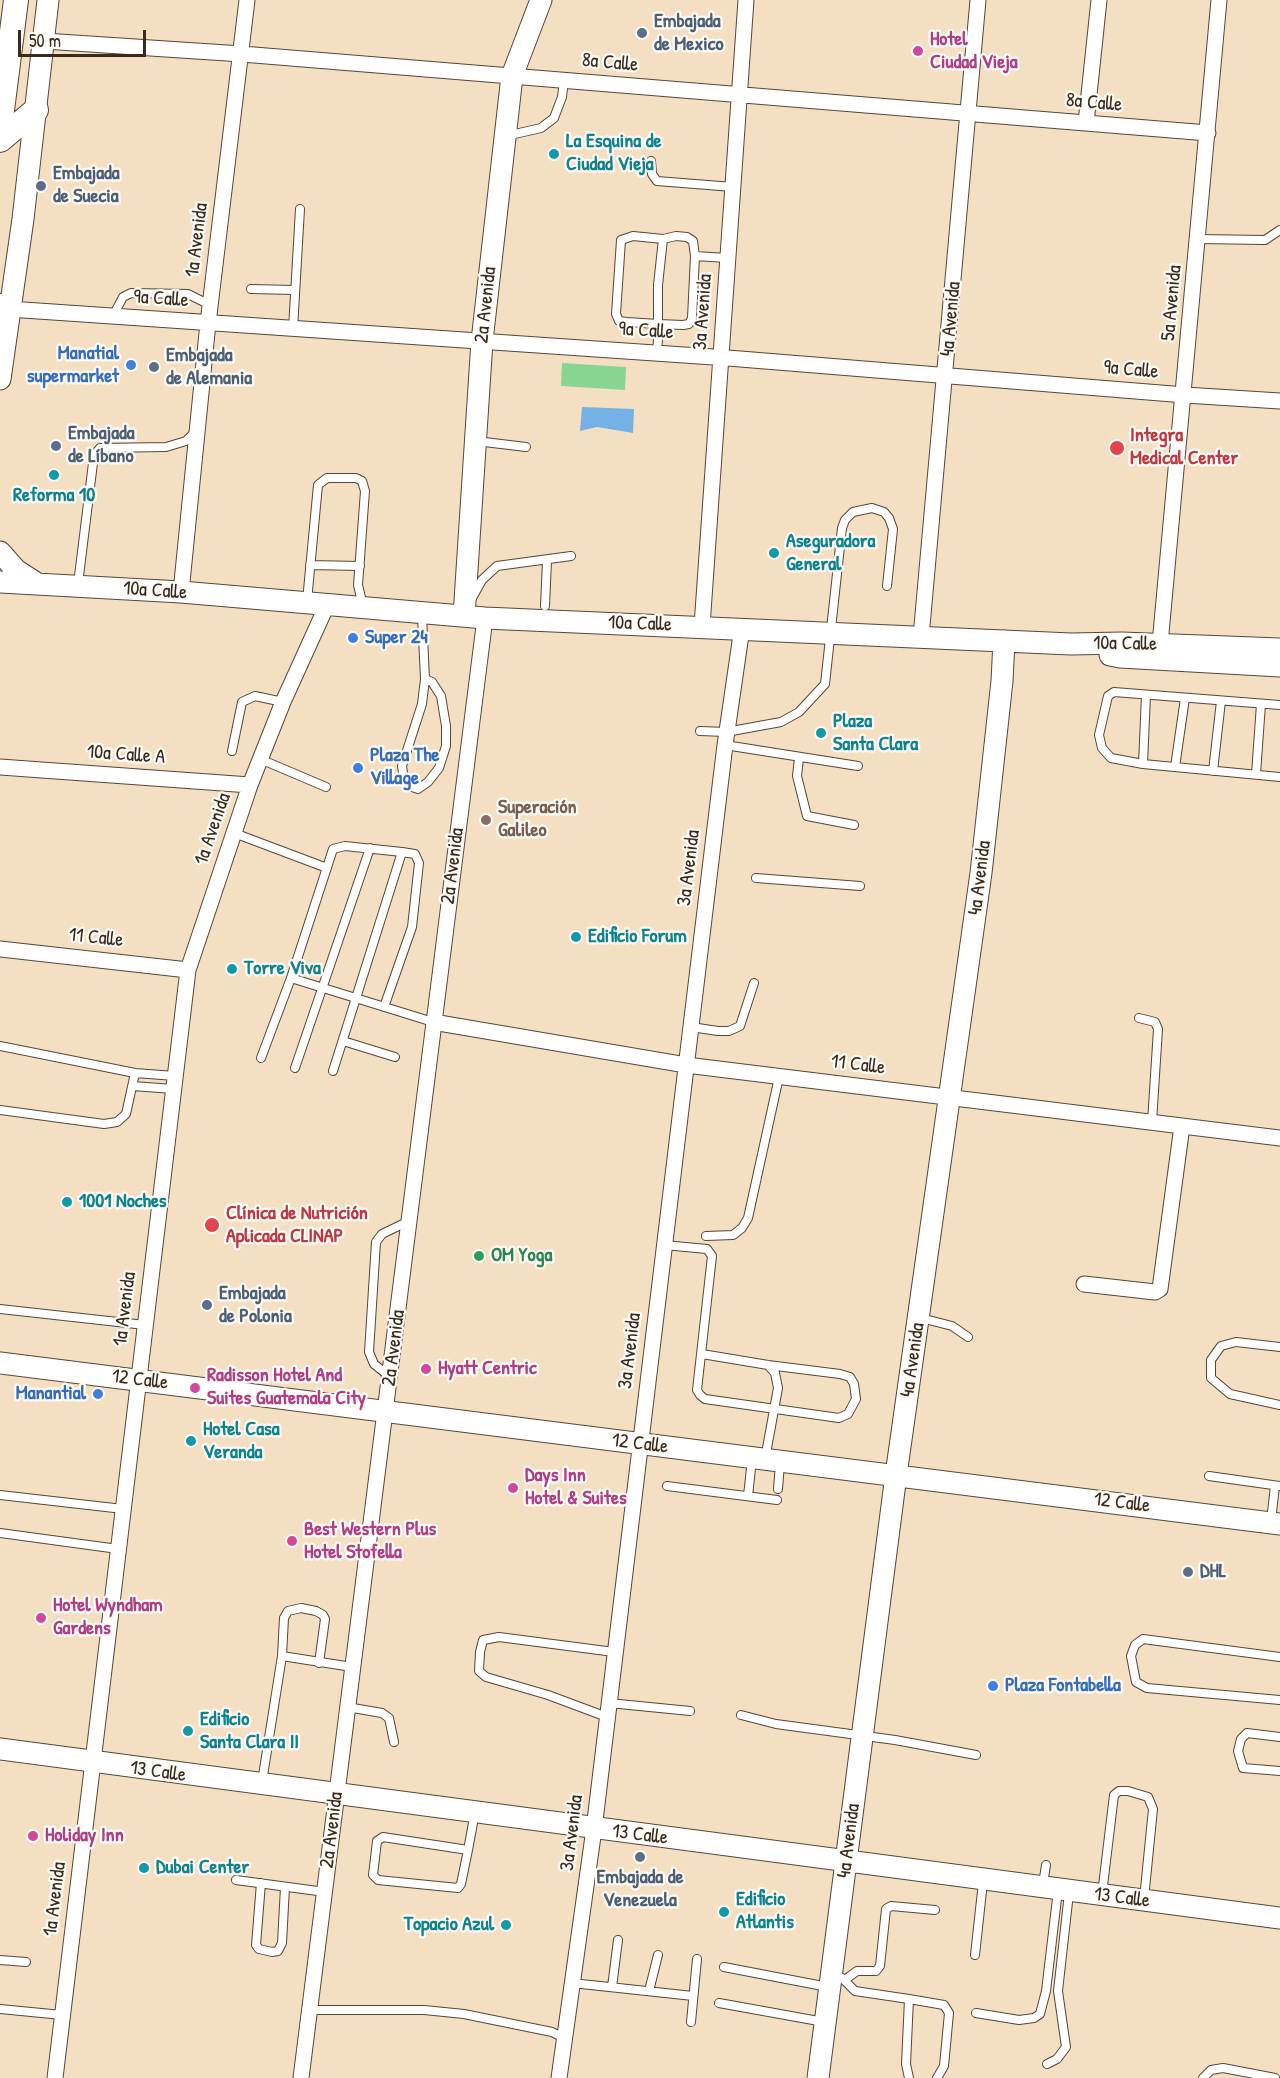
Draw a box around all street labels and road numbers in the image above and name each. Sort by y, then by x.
street label: 8a Calle [581,49,639,77]
street label: 8a Calle [1065,89,1123,117]
street label: 1a Avenida [181,202,213,278]
street label: 5a Avenida [1157,264,1187,342]
street label: 2a Avenida [470,266,502,344]
street label: 3a Avenida [688,273,718,351]
street label: 4a Avenida [936,281,966,357]
street label: 9a Calle [133,285,189,313]
street label: 9a Calle [618,317,674,345]
street label: 9a Calle [1102,356,1160,384]
street label: 10a Calle [122,577,188,605]
street label: 10a Calle [608,611,672,637]
street label: 10a Calle [1093,631,1157,657]
street label: 10a Calle A [86,740,166,770]
street label: 1a Avenida [190,790,236,868]
street label: 2a Avenida [436,826,470,906]
street label: 3a Avenida [672,829,706,907]
street label: 4a Avenida [964,839,996,917]
street label: 11 Calle [68,923,124,953]
street label: 11 Calle [829,1050,887,1080]
street label: 1a Avenida [109,1271,141,1347]
street label: 2a Avenida [377,1308,411,1388]
street label: 3a Avenida [613,1312,647,1390]
street label: 4a Avenida [896,1321,930,1399]
street label: 12 Calle [110,1365,170,1395]
street label: 12 Calle [610,1429,670,1459]
street label: 12 Calle [1092,1488,1152,1518]
street label: 13 Calle [129,1756,187,1788]
street label: 2a Avenida [315,1790,349,1870]
street label: 3a Avenida [555,1794,589,1872]
street label: 4a Avenida [833,1802,865,1880]
street label: 13 Calle [611,1820,669,1850]
street label: 1a Avenida [39,1861,71,1937]
street label: 13 Calle [1093,1883,1151,1913]

